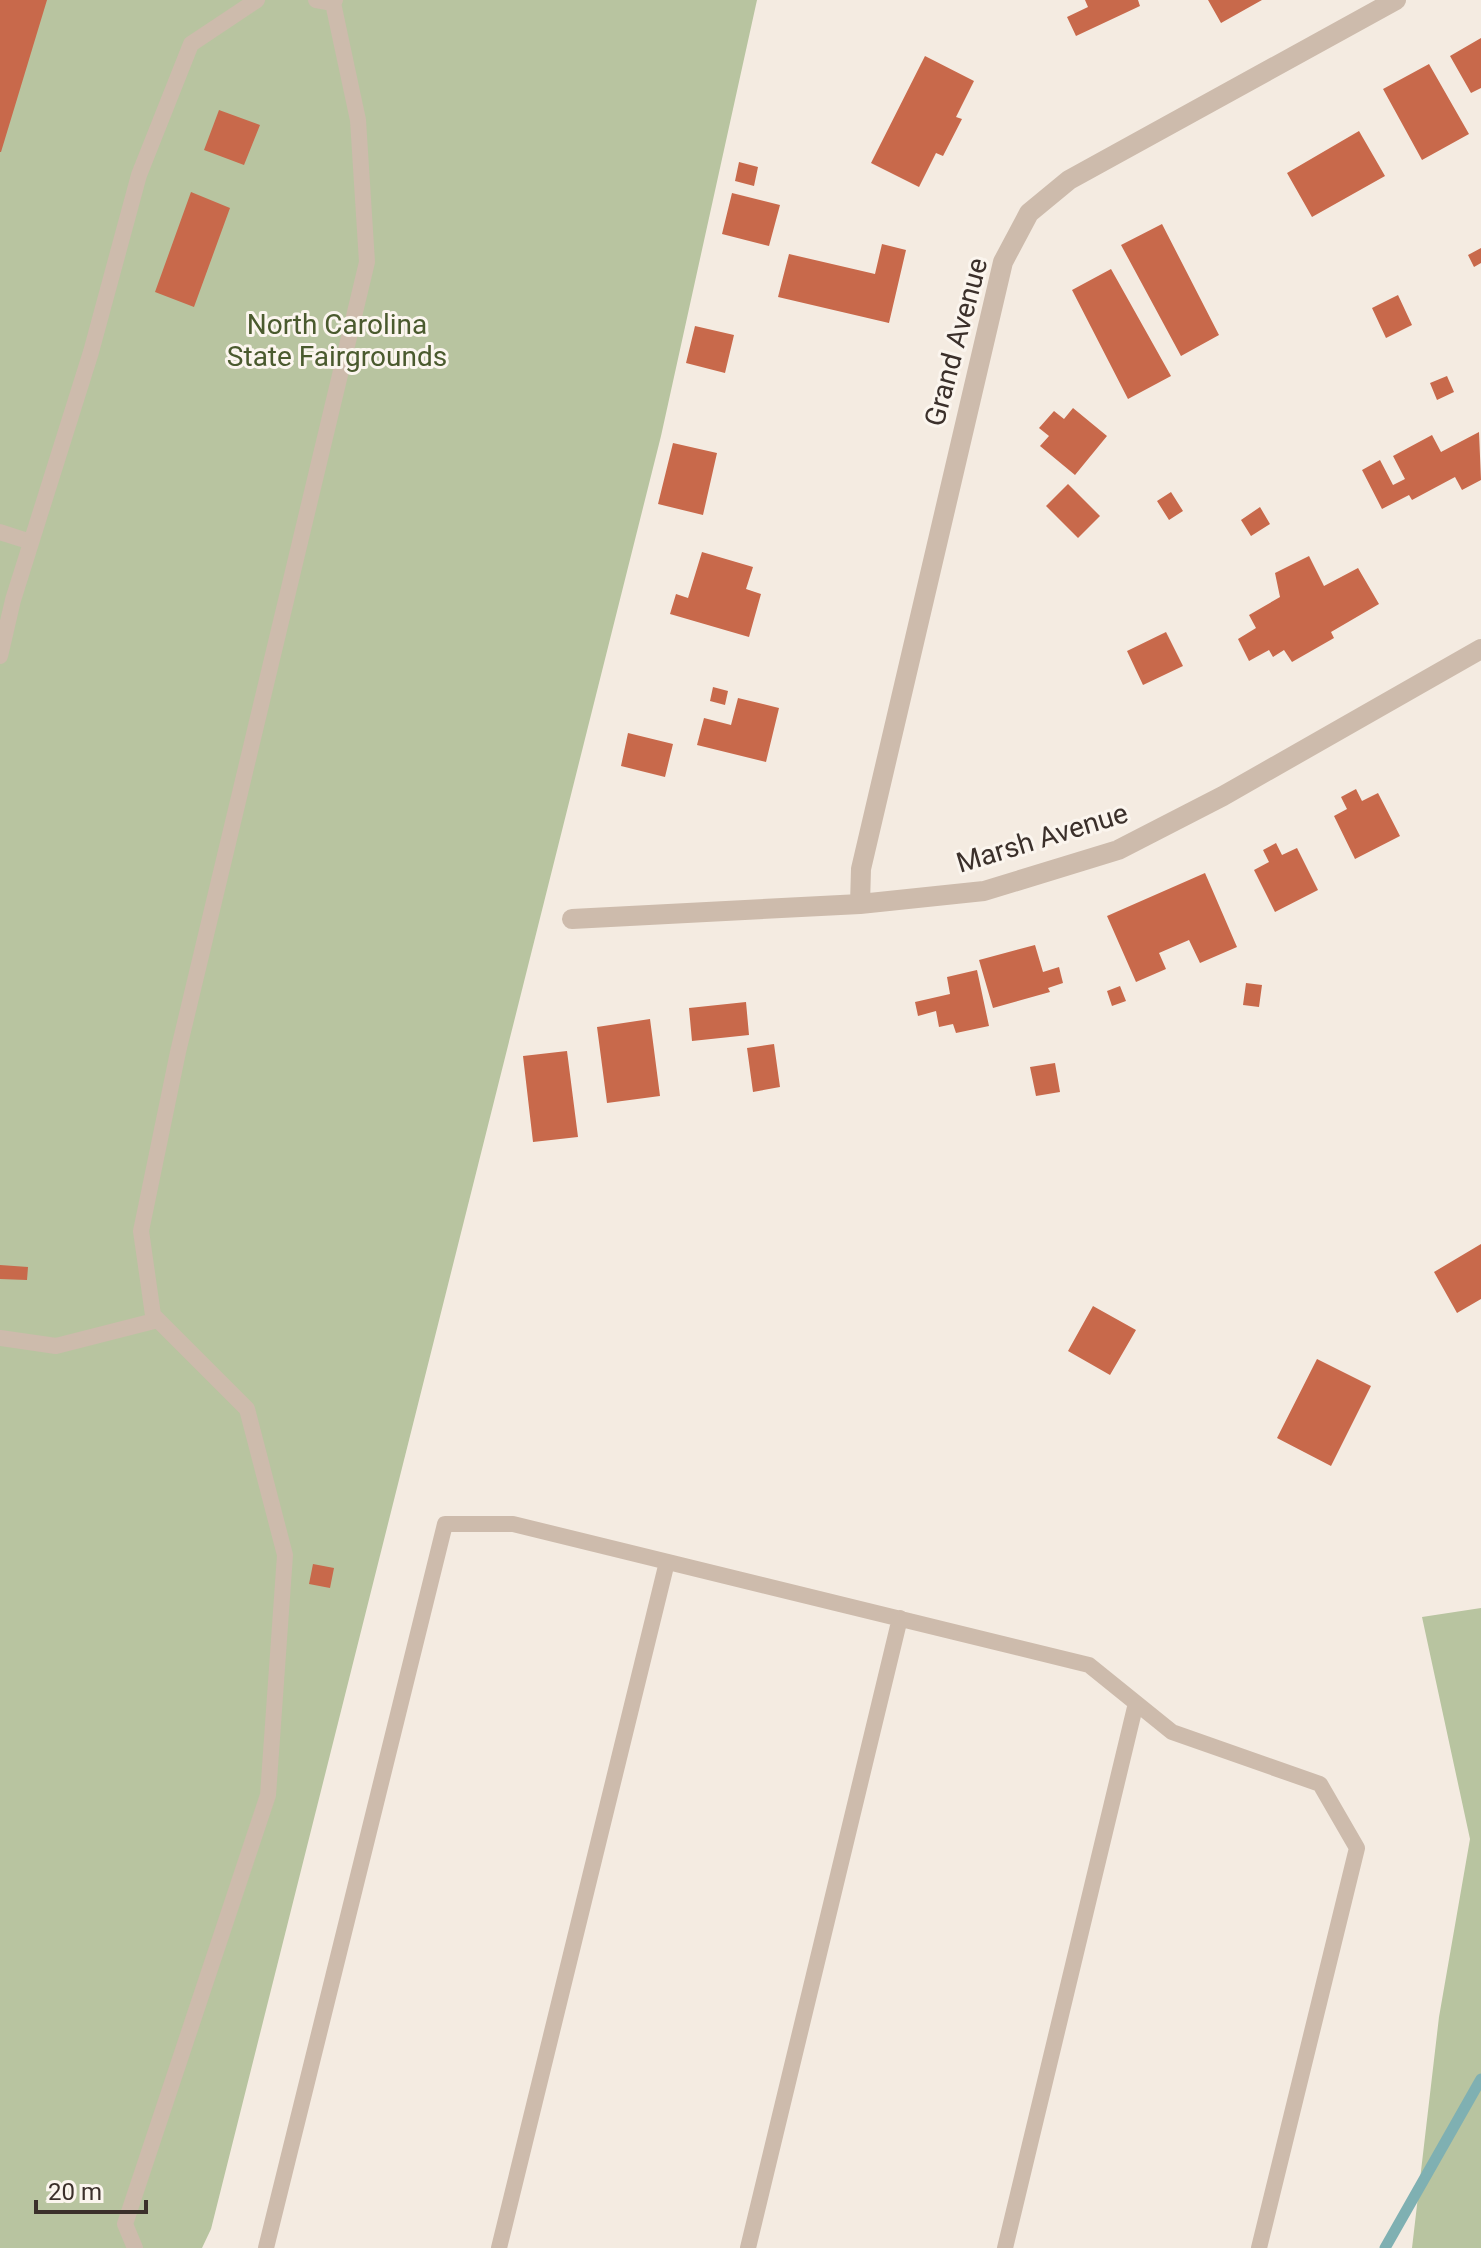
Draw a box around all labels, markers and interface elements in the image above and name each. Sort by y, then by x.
street label: Grand Avenue [918,254,994,430]
park label: North Carolina State Fairgrounds [227,308,447,373]
street label: Marsh Avenue [952,796,1132,880]
scale bar [36,2164,146,2214]
text: 20 m [48,2178,102,2206]

